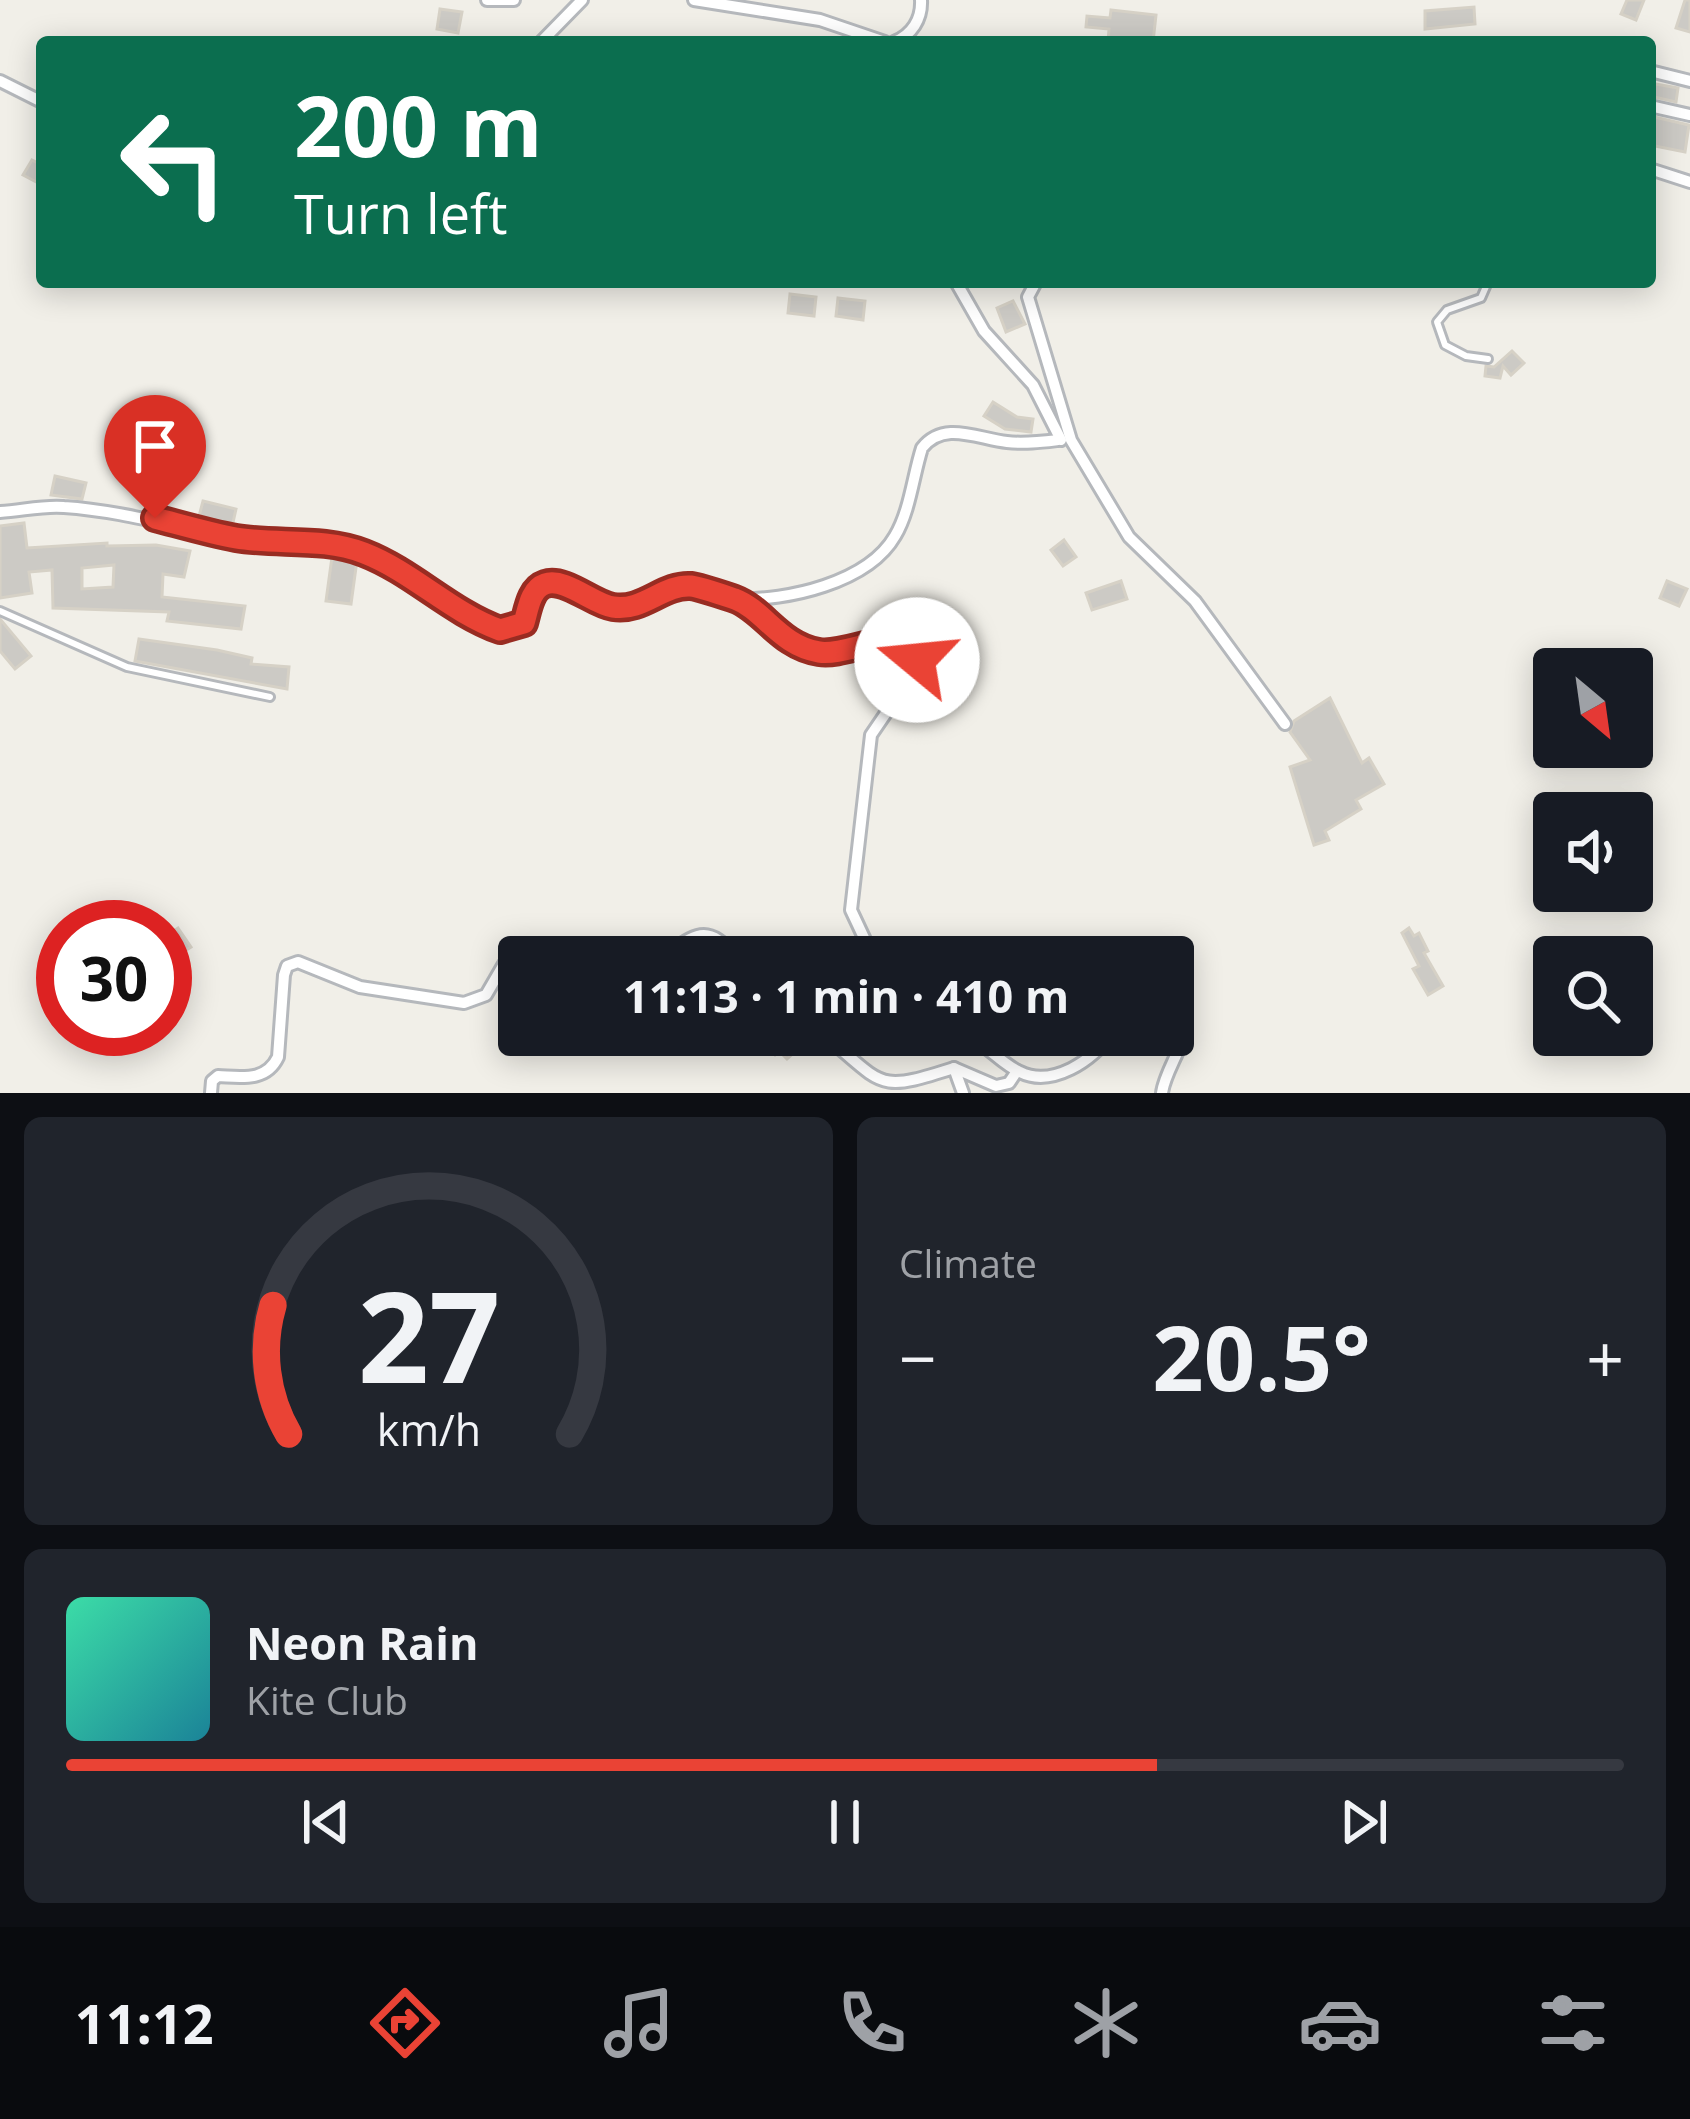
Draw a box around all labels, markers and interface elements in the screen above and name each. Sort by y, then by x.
text: 200 m [294,67,542,182]
icon: left [96,84,252,240]
text: Turn left [294,176,507,250]
pin [104,395,206,518]
icon: arrive [122,413,188,479]
position arrow [854,597,980,723]
north arrow [1533,648,1653,768]
map controls [1533,648,1653,1056]
button: sound [1533,792,1653,912]
speed limit sign: 30 [36,900,192,1056]
button: search [1533,936,1653,1056]
text: 11:13 · 1 min · 410 m [623,965,1069,1026]
text: Climate [899,1236,1037,1289]
text: 27 [357,1250,500,1420]
text: 20.5° [1152,1295,1371,1417]
text: − [899,1312,937,1402]
text: + [1586,1312,1624,1402]
text: km/h [376,1400,481,1459]
text: Neon Rain [246,1612,479,1673]
text: Kite Club [246,1673,408,1726]
icon: previous [293,1789,359,1855]
icon: pause [812,1789,878,1855]
icon: next [1331,1789,1397,1855]
icon: directions [363,1981,447,2065]
icon: music [597,1981,681,2065]
icon: phone [830,1981,914,2065]
icon: climate [1064,1981,1148,2065]
icon: car [1298,1981,1382,2065]
icon: filters [1531,1981,1615,2065]
text: 11:12 [75,1986,214,2060]

